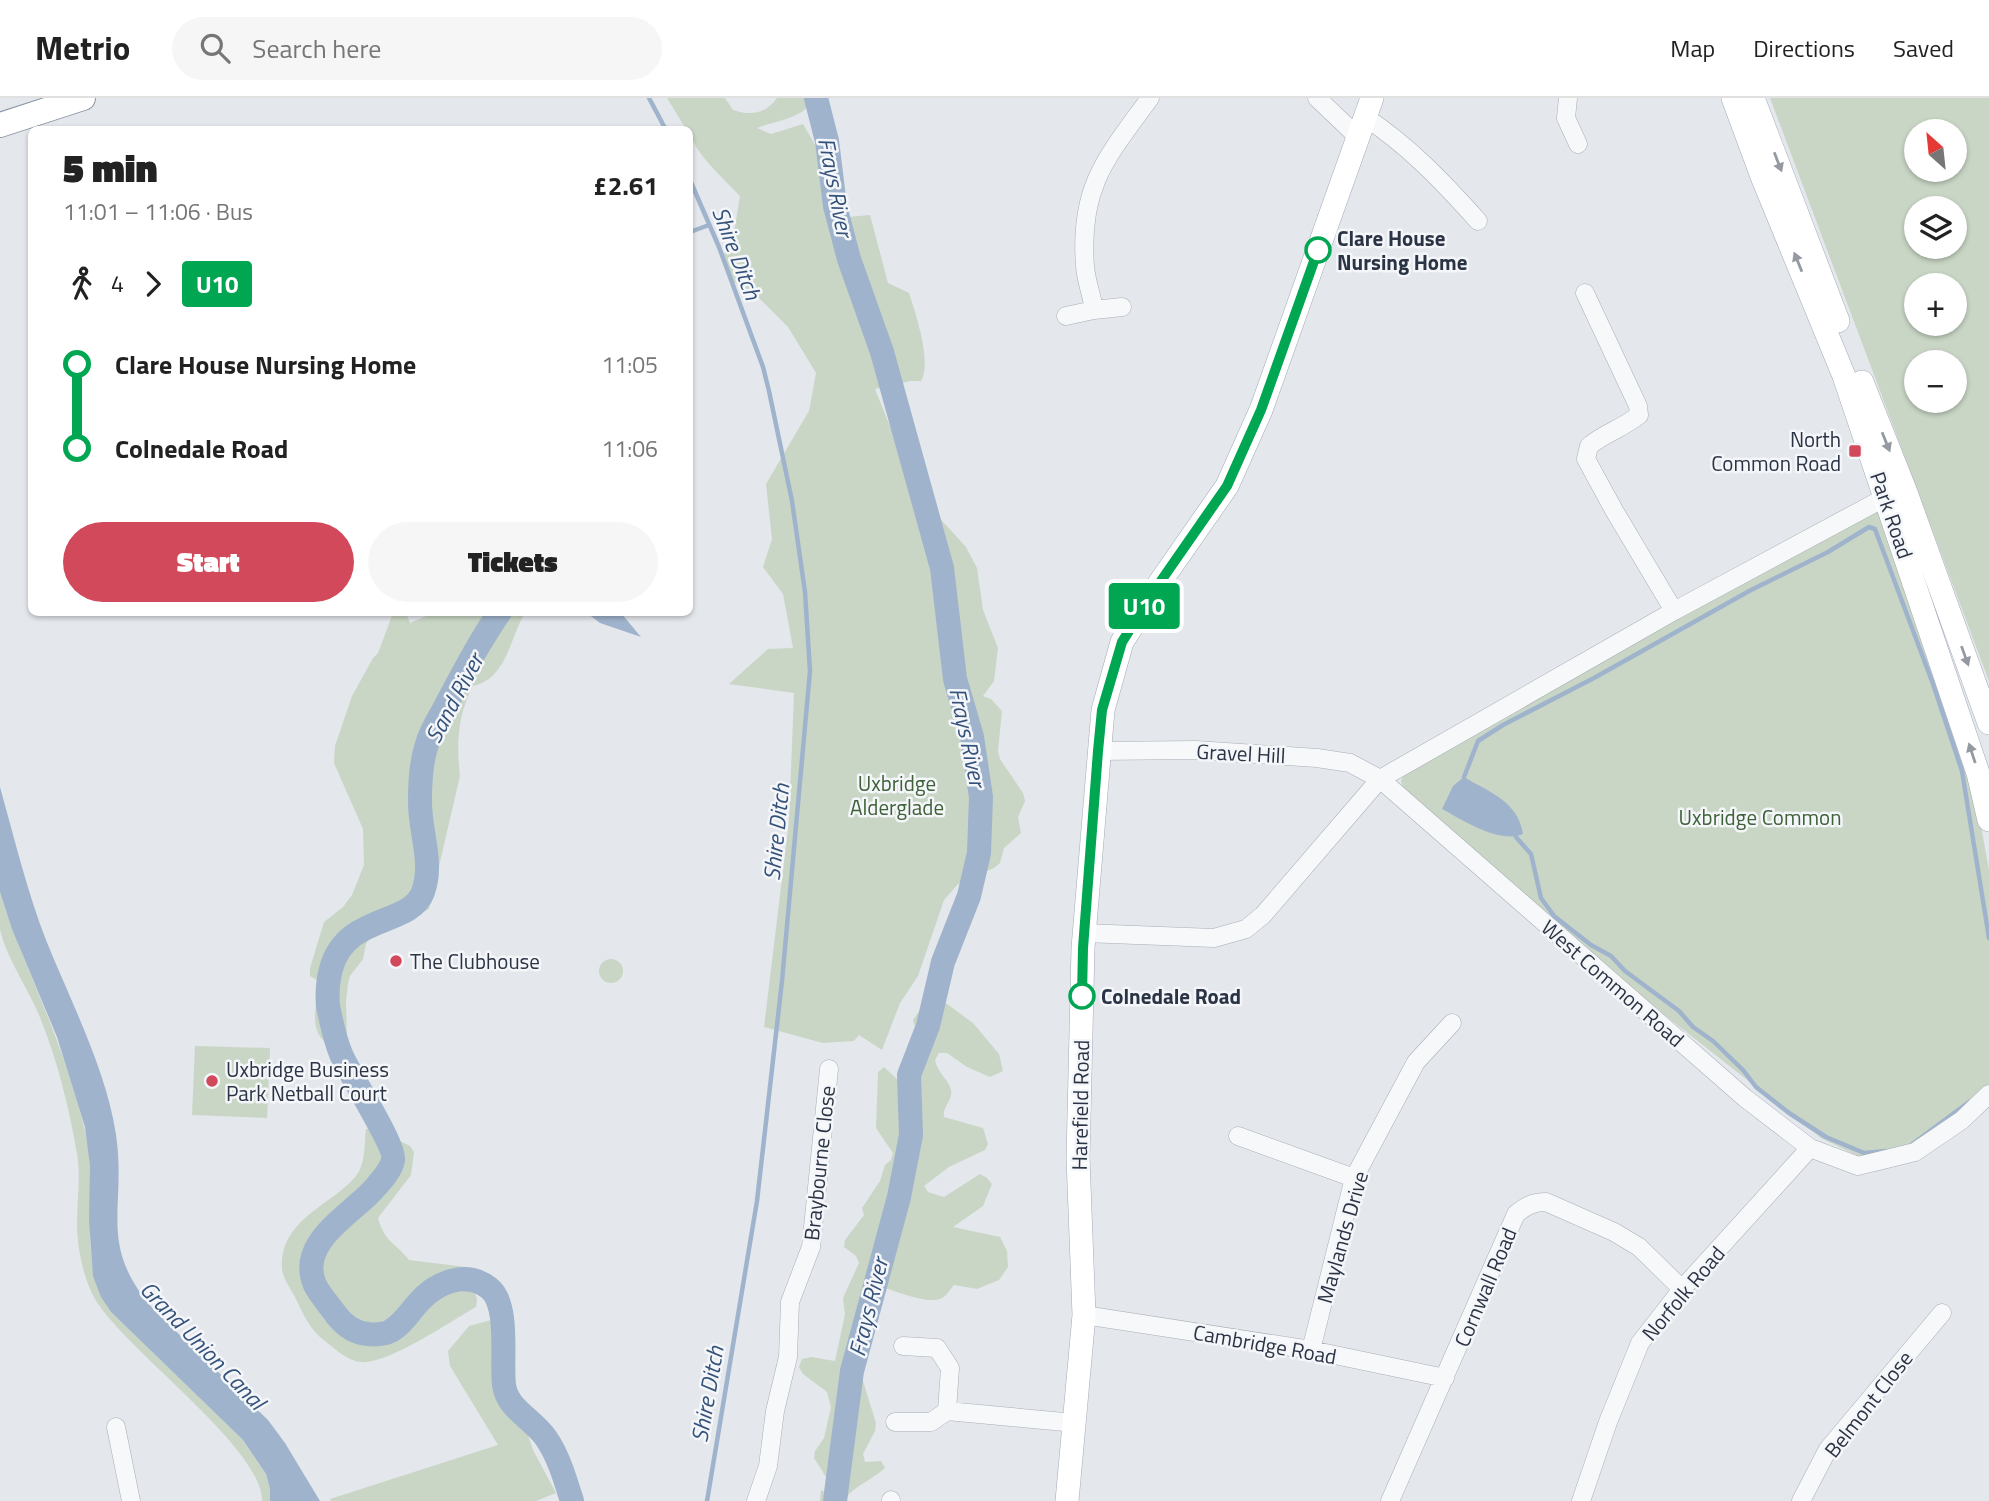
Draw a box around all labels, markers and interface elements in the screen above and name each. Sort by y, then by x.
search box [172,17,662,80]
text: Metrio [35,23,130,73]
icon: search [196,29,234,67]
text: Search here [252,29,381,68]
text: Map [1670,30,1715,66]
text: Directions [1753,30,1855,66]
text: Saved [1893,30,1954,66]
north arrow [1904,119,1967,182]
map controls [1904,119,1967,413]
water label: Frays River [809,134,863,242]
text: 5 min [63,139,157,197]
one-way arrow [1772,151,1783,172]
text: £2.61 [593,166,658,205]
text: 11:01 – 11:06 · Bus [63,194,253,229]
button: layers [1904,196,1967,259]
water label: Shire Ditch [703,201,771,305]
place label: Clare House Nursing Home [1337,222,1467,278]
marker: Clare House Nursing Home [1305,237,1331,263]
one-way arrow [1792,252,1803,273]
icon: walk [63,265,101,303]
icon: forward [134,265,172,303]
text: 4 [111,266,124,301]
text: U10 [196,266,238,302]
button: + [1904,273,1967,336]
text: Clare House Nursing Home [115,345,416,384]
text: 11:05 [601,347,658,382]
button: − [1904,350,1967,413]
place label: North Common Road [1711,423,1841,479]
text: Colnedale Road [115,429,288,468]
text: 11:06 [601,431,658,466]
one-way arrow [1881,432,1892,453]
marker: North Common Road [1847,443,1863,459]
street label: Park Road [1862,467,1922,563]
button: Start [63,522,354,602]
button: Tickets [368,522,658,602]
line badge: U10 [1104,583,1184,629]
text: U10 [1123,588,1165,624]
water label: Sand River [416,645,493,749]
one-way arrow [1960,645,1971,666]
water label: Frays River [940,684,996,792]
street label: Gravel Hill [1196,735,1286,771]
one-way arrow [1966,743,1977,764]
park label: Uxbridge Alderglade [850,767,944,823]
water label: Shire Ditch [754,781,799,882]
park label: Uxbridge Common [1679,801,1841,833]
street label: West Common Road [1534,912,1692,1054]
place label: The Clubhouse [410,945,540,977]
marker: The Clubhouse [388,953,404,969]
place label: Colnedale Road [1101,980,1241,1012]
marker: Colnedale Road [1069,983,1095,1009]
street label: Harefield Road [1063,1039,1097,1171]
place label: Uxbridge Business Park Netball Court [226,1053,389,1109]
marker: Uxbridge Business Park Netball Court [204,1073,220,1089]
street label: Braybourne Close [795,1084,843,1242]
street label: Maylands Drive [1308,1167,1376,1307]
street label: Cornwall Road [1445,1222,1525,1352]
street label: Norfolk Road [1634,1239,1732,1347]
water label: Frays River [839,1252,898,1360]
water label: Grand Union Canal [132,1272,276,1420]
street label: Cambridge Road [1191,1316,1339,1372]
water label: Shire Ditch [681,1343,733,1445]
street label: Belmont Close [1816,1344,1920,1464]

